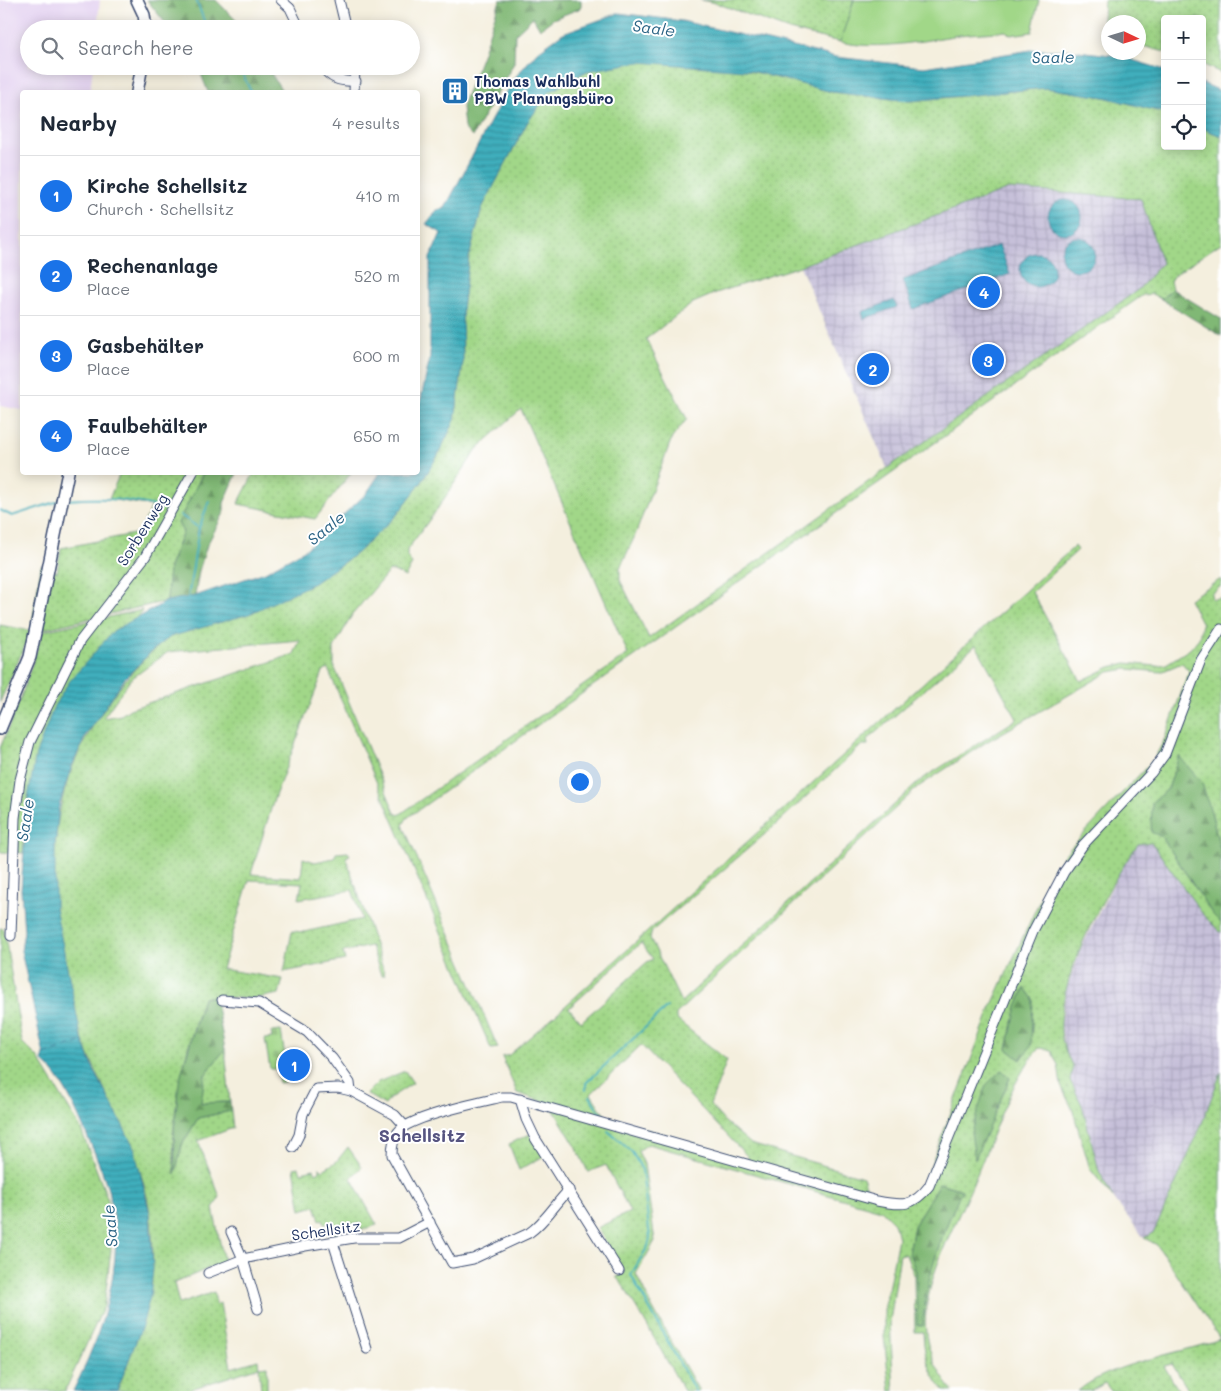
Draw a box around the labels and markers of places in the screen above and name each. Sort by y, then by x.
place label: Thomas Wahlbuhl PBW Planungsbüro [474,71,613,108]
building icon: Thomas Wahlbuhl PBW Planungsbüro [440,76,470,106]
pin: 4 [968,273,1000,311]
pin: 3 [972,341,1004,379]
pin: 2 [857,350,889,388]
pin: 1 [278,1046,310,1084]

